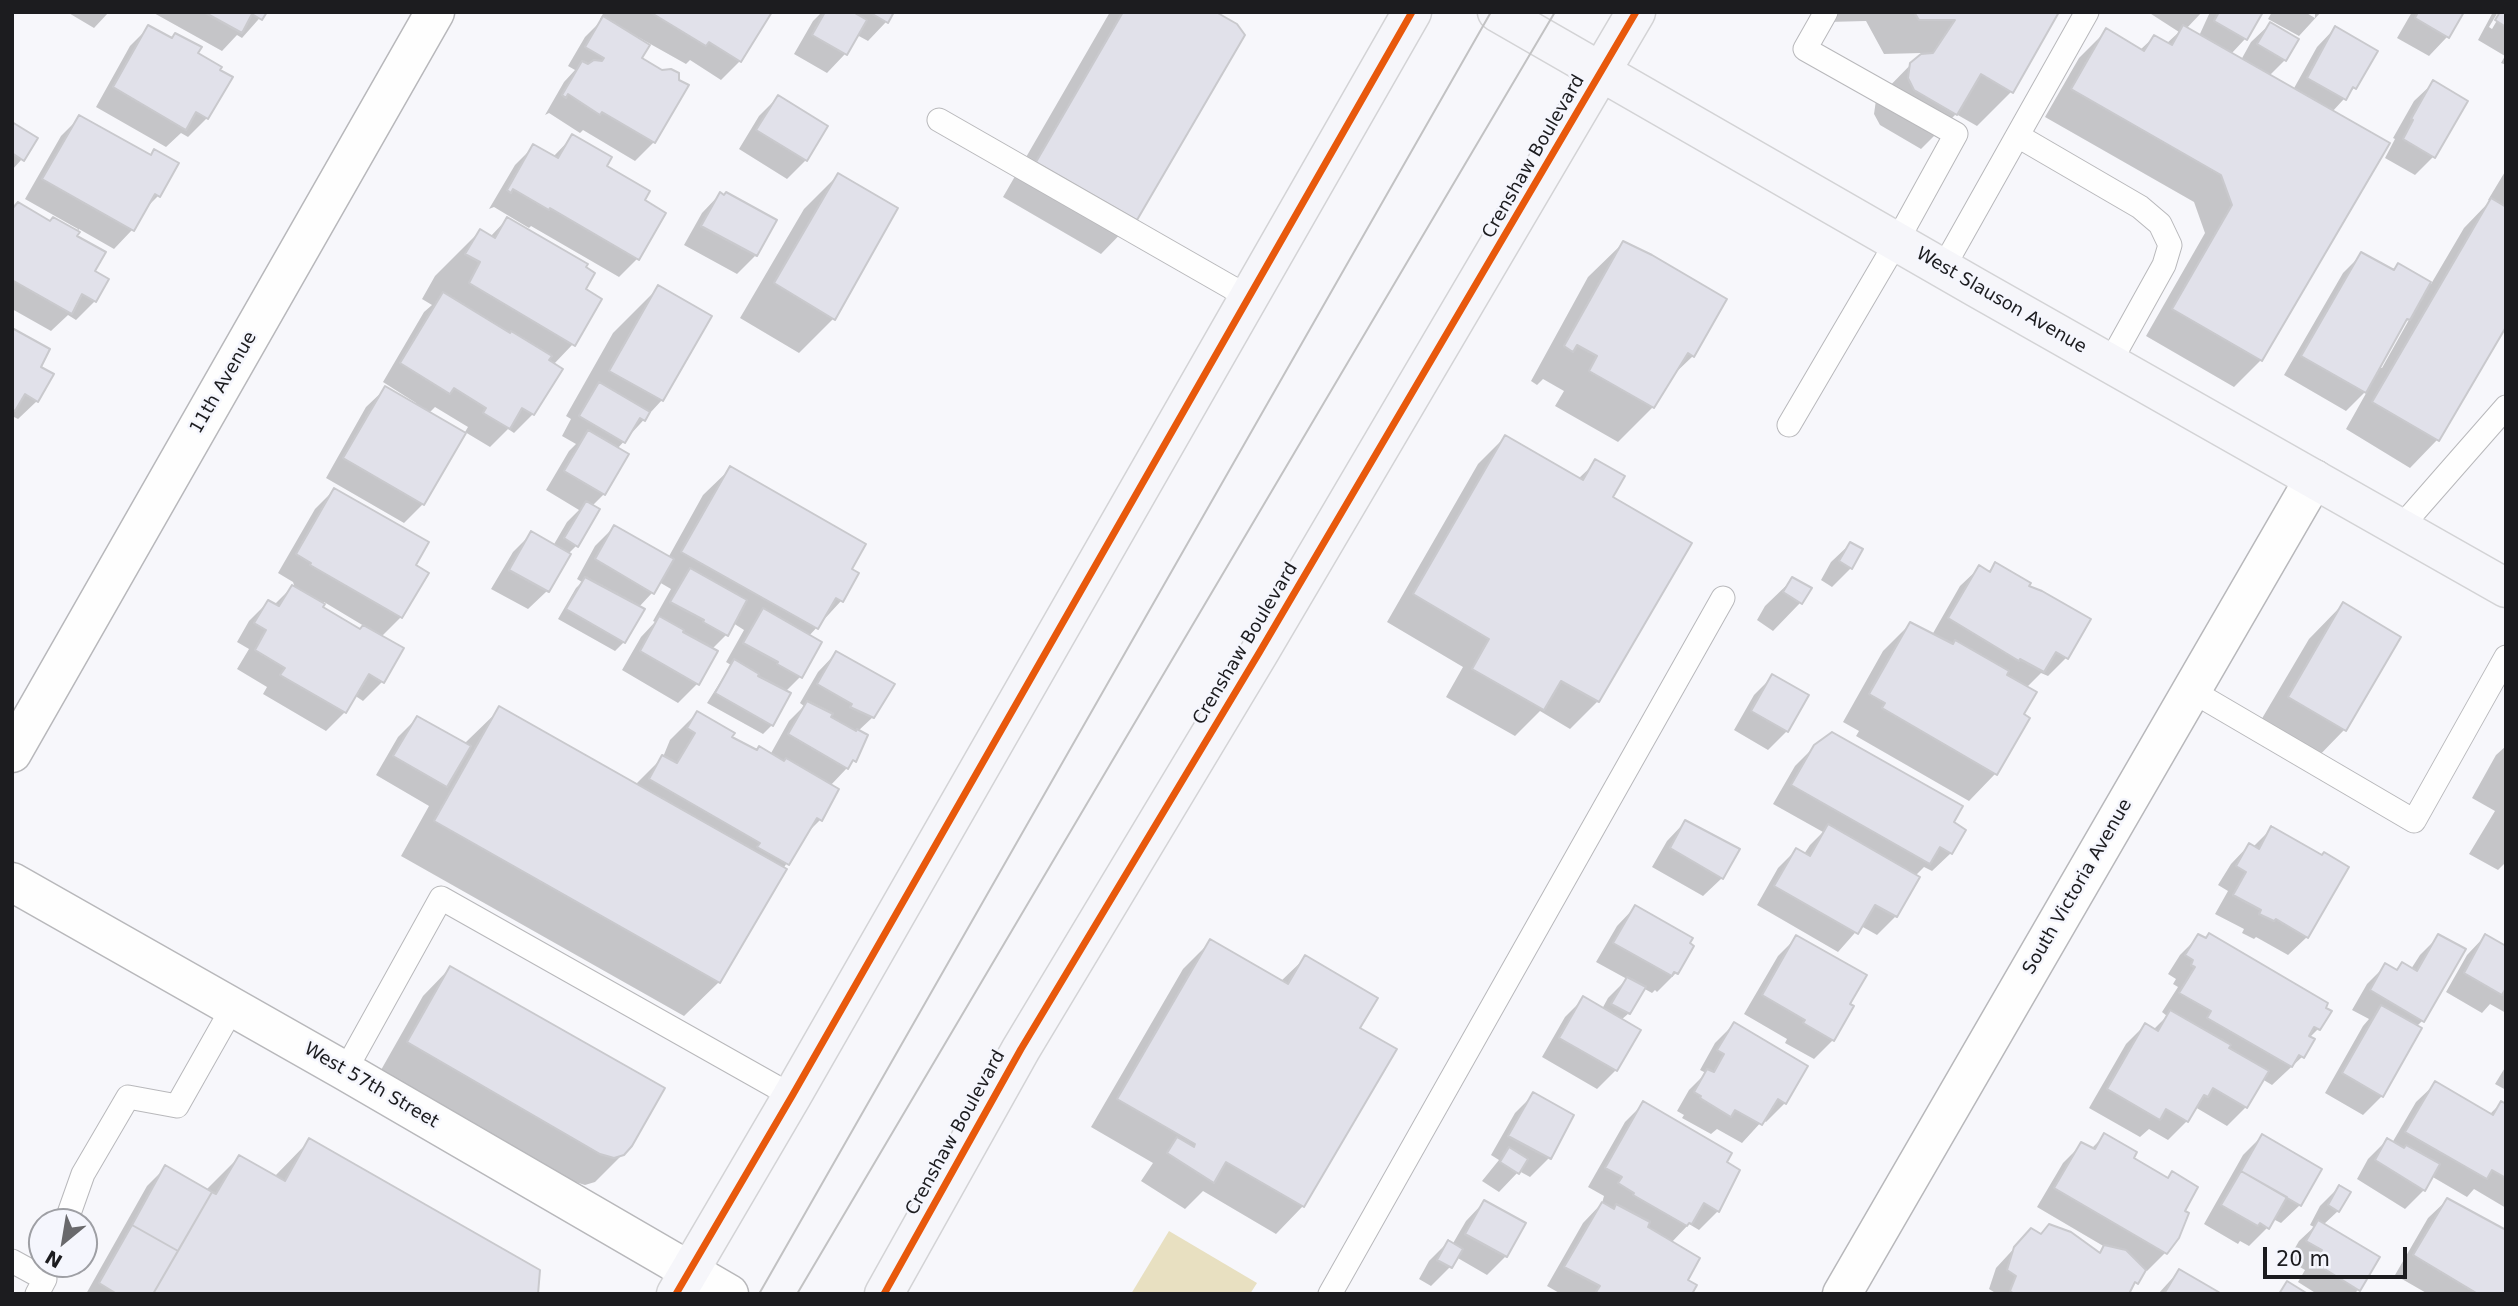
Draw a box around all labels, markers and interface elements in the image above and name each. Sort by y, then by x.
street label: Crenshaw Boulevard [1478,71,1590,243]
street label: West Slauson Avenue [1912,243,2090,359]
street label: 11th Avenue [186,328,262,438]
street label: Crenshaw Boulevard [1189,559,1303,729]
street label: South Victoria Avenue [2019,795,2137,979]
street label: West 57th Street [300,1039,442,1133]
street label: Crenshaw Boulevard [902,1047,1010,1219]
north arrow [28,1208,98,1278]
scale bar [2266,1232,2410,1276]
text: N [41,1246,66,1273]
text: 20 m [2276,1247,2330,1271]

